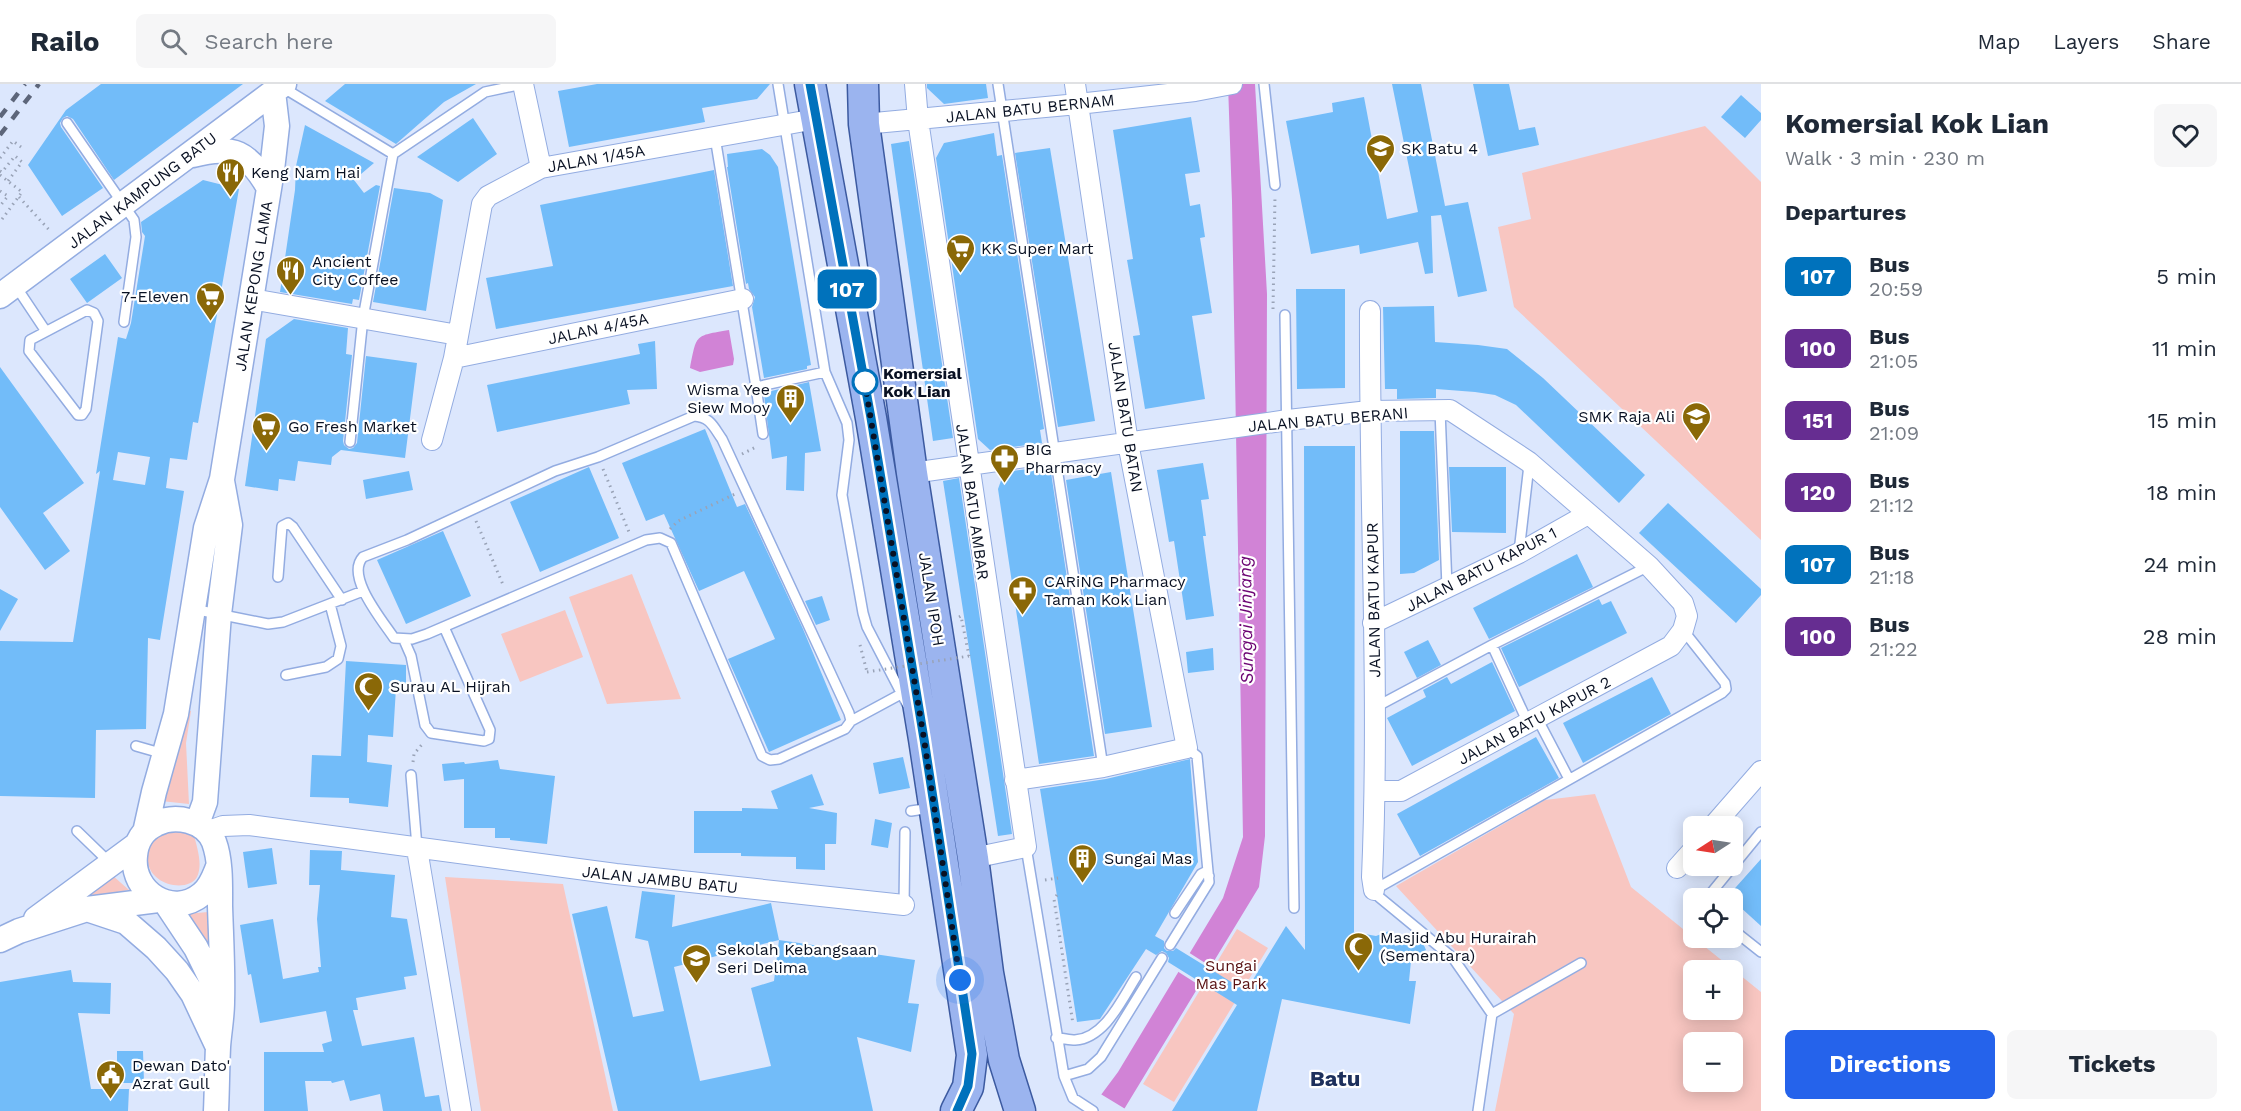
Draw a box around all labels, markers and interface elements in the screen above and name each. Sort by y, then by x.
search box [136,14,556,68]
text: Railo [30,25,100,58]
icon: search [157,25,190,58]
text: Search here [205,29,334,54]
text: Map [1977,29,2020,54]
text: Layers [2053,29,2119,54]
text: Share [2152,29,2211,54]
street label: JALAN BATU BERNAM [945,90,1115,127]
button: heart [2154,104,2217,167]
text: Komersial Kok Lian [1785,107,2049,140]
street label: JALAN KAMPUNG BATU [64,128,221,253]
school or university icon: SK Batu 4 [1364,132,1396,174]
place label: SK Batu 4 [1401,139,1478,158]
street label: JALAN 1/45A [546,141,647,176]
text: Walk · 3 min · 230 m [1785,146,1985,170]
restaurant icon: Keng Nam Hai [214,156,246,198]
place label: Keng Nam Hai [251,163,360,182]
street label: JALAN KEPONG LAMA [231,199,276,373]
text: Departures [1785,200,1906,225]
supermarket icon: KK Super Mart [944,232,976,274]
place label: KK Super Mart [981,239,1094,258]
place label: Ancient City Coffee [312,252,399,289]
text: Bus [1869,252,1909,277]
restaurant icon: Ancient City Coffee [275,254,307,296]
text: 107 [1801,264,1835,289]
text: 5 min [2156,264,2217,289]
line badge: 107 [812,270,882,308]
text: 107 [830,277,864,302]
text: 20:59 [1869,277,1923,301]
supermarket icon: 7-Eleven [194,280,226,322]
place label: 7-Eleven [121,287,189,306]
street label: JALAN 4/45A [546,308,651,348]
text: Bus [1869,324,1909,349]
text: 100 [1800,336,1836,361]
text: 11 min [2152,336,2217,361]
street label: JALAN BATU BATAN [1104,340,1147,494]
text: 21:05 [1869,349,1918,373]
place label: Komersial Kok Lian [883,364,963,401]
marker: Komersial Kok Lian [852,369,878,395]
place label: Wisma Yee Siew Mooy [687,380,771,417]
building icon: Wisma Yee Siew Mooy [775,382,807,424]
text: Bus [1869,396,1909,421]
school or university icon: SMK Raja Ali [1680,400,1712,442]
street label: JALAN BATU BERANI [1247,403,1409,436]
place label: SMK Raja Ali [1578,407,1675,426]
text: 151 [1803,408,1833,433]
text: 15 min [2148,408,2217,433]
supermarket icon: Go Fresh Market [251,410,283,452]
place label: Go Fresh Market [288,417,417,436]
text: 21:09 [1869,421,1919,445]
street label: JALAN BATU AMBAR [952,423,993,581]
place label: BIG Pharmacy [1025,440,1102,477]
pharmacy icon: BIG Pharmacy [988,442,1020,484]
text: Bus [1869,468,1909,493]
text: 120 [1800,480,1836,505]
text: 18 min [2147,480,2217,505]
text: 21:12 [1869,493,1914,517]
street label: JALAN BATU KAPUR [1363,522,1384,678]
street label: JALAN BATU KAPUR 1 [1403,523,1560,616]
text: Bus [1869,540,1909,565]
street label: JALAN IPOH [915,551,948,647]
text: 107 [1801,552,1835,577]
text: 24 min [2143,552,2217,577]
water label: Sungai Jinjang [1234,556,1257,684]
text: 21:18 [1869,565,1915,589]
place label: CARiNG Pharmacy Taman Kok Lian [1044,572,1186,609]
pharmacy icon: CARiNG Pharmacy Taman Kok Lian [1007,574,1039,616]
text: Bus [1869,612,1909,637]
text: 100 [1800,624,1836,649]
text: 28 min [2143,624,2217,649]
text: 21:22 [1869,637,1918,661]
mosque icon: Surau AL Hijrah [353,670,385,712]
street label: JALAN BATU KAPUR 2 [1455,672,1614,769]
place label: Surau AL Hijrah [390,677,511,696]
north arrow [1683,816,1743,876]
map controls [1683,816,1743,1092]
building icon: Sungai Mas [1067,842,1099,884]
place label: Sungai Mas [1104,849,1192,868]
street label: JALAN JAMBU BATU [581,862,739,897]
button: locate [1683,888,1743,948]
place label: Masjid Abu Hurairah (Sementara) [1380,928,1537,965]
mosque icon: Masjid Abu Hurairah (Sementara) [1343,930,1375,972]
place label: Sekolah Kebangsaan Seri Delima [717,940,877,977]
school or university icon: Sekolah Kebangsaan Seri Delima [680,942,712,984]
park label: Sungai Mas Park [1196,956,1266,993]
button: + [1683,960,1743,1020]
your location [945,965,975,995]
button: Directions [1785,1030,1995,1099]
button: Tickets [2007,1030,2217,1099]
button: − [1683,1032,1743,1092]
place label: Dewan Dato' Azrat Gull [132,1056,230,1093]
public building icon: Dewan Dato' Azrat Gull [95,1058,127,1100]
district label: Batu [1310,1066,1360,1091]

